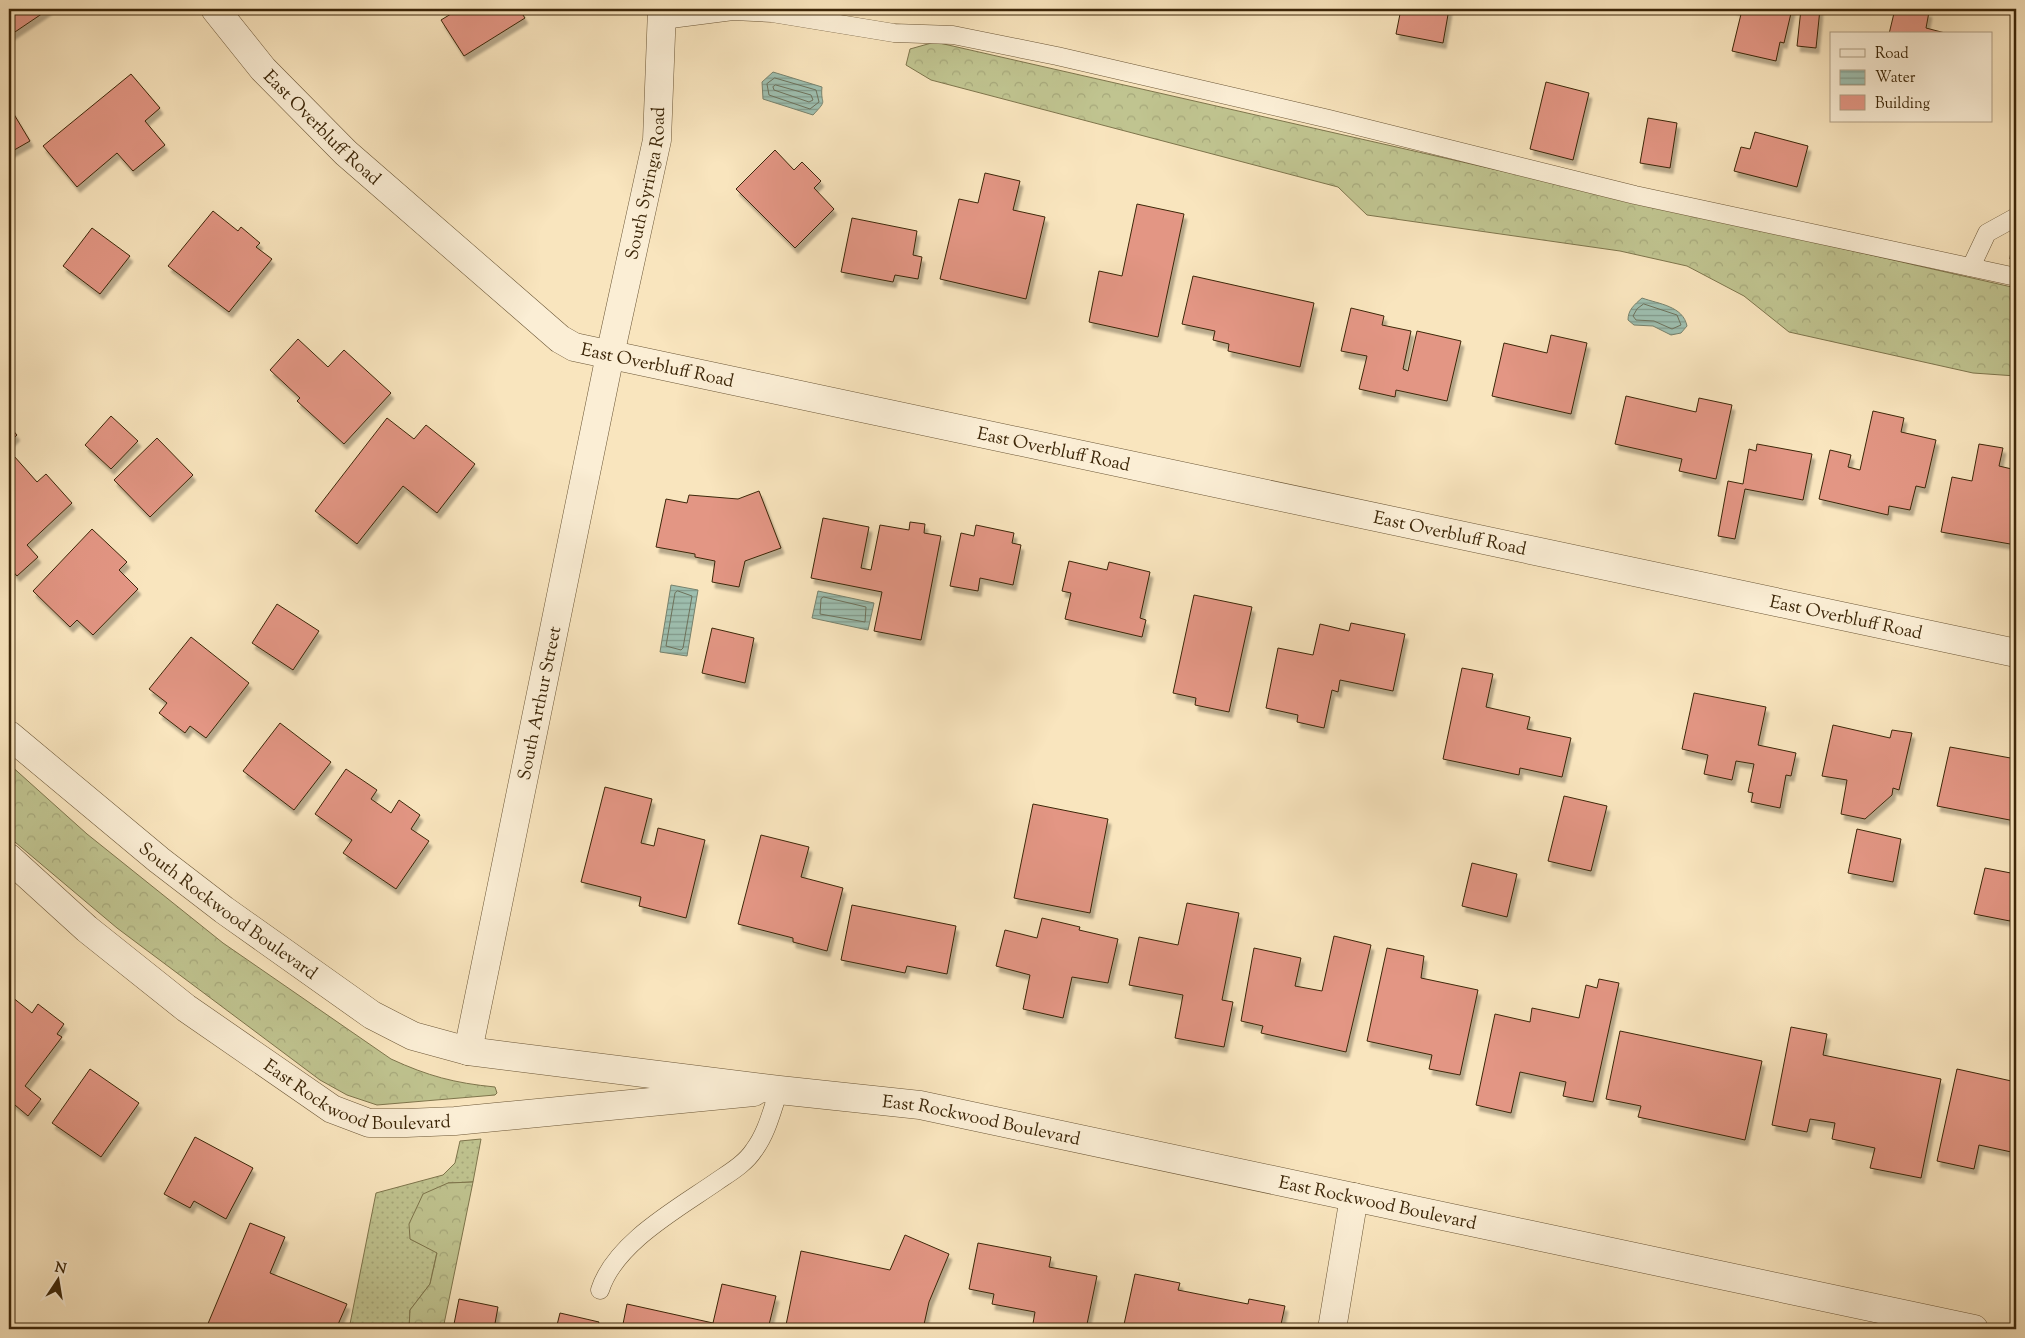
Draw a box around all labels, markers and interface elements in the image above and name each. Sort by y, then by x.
legend [1830,32,1992,122]
text: Road [1875,44,1909,65]
street label: East Overbluff Road [256,65,386,192]
text: Water [1875,68,1916,89]
text: Building [1875,94,1930,115]
street label: South Syringa Road [620,107,673,262]
street label: East Overbluff Road [578,338,736,396]
street label: East Overbluff Road [974,422,1132,480]
street label: East Overbluff Road [1371,506,1528,564]
street label: East Overbluff Road [1767,590,1925,648]
street label: South Arthur Street [513,624,569,783]
street label: South Rockwood Boulevard [132,837,322,987]
street label: East Rockwood Boulevard [257,1054,451,1138]
street label: East Rockwood Boulevard [881,1090,1083,1154]
street label: East Rockwood Boulevard [1276,1171,1479,1238]
north arrow [32,1256,82,1306]
text: N [53,1258,68,1280]

